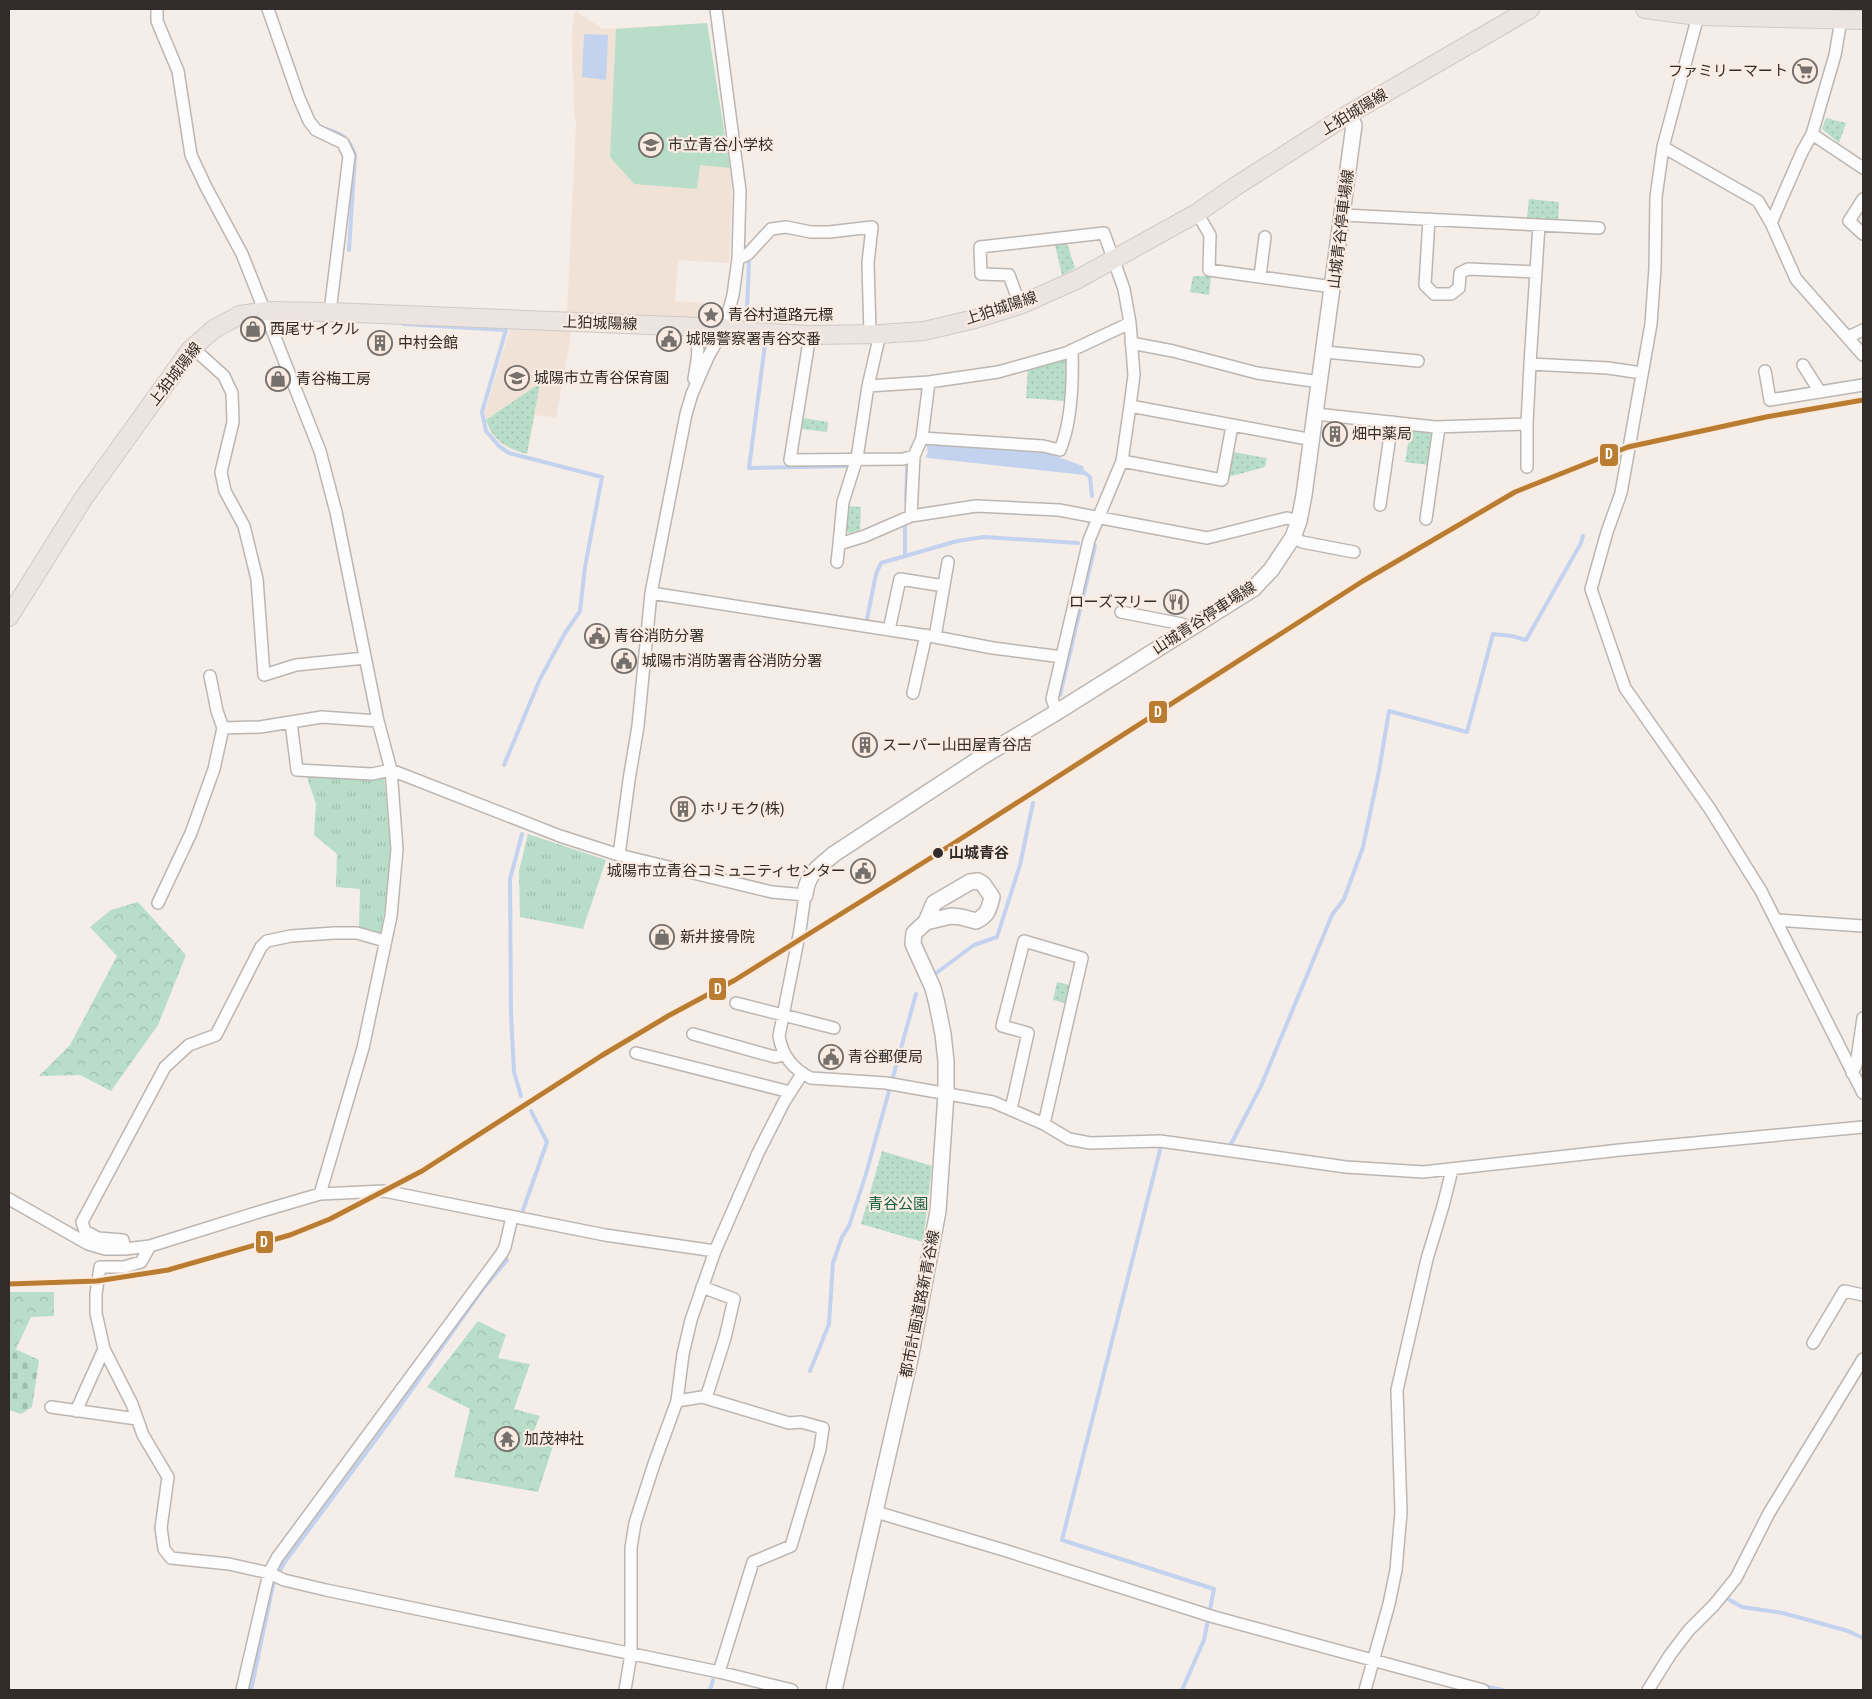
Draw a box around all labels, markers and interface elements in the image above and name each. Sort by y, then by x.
supermarket icon: ファミリーマート [1792,58,1818,84]
place label: ファミリーマート [1668,62,1788,80]
street label: 上狛城陽線 [1317,85,1391,139]
school or university icon: 市立青谷小学校 [638,132,664,158]
place label: 市立青谷小学校 [668,136,773,154]
street label: 山城青谷停車場線 [1325,168,1357,290]
street label: 上狛城陽線 [963,288,1039,328]
place icon: 青谷村道路元標 [698,302,724,328]
place label: 青谷村道路元標 [728,306,833,324]
street label: 上狛城陽線 [562,313,638,333]
shop icon: 西尾サイクル [240,316,266,342]
place label: 西尾サイクル [270,320,359,338]
public building icon: 城陽警察署青谷交番 [656,326,682,352]
building icon: 中村会館 [367,330,393,356]
place label: 城陽警察署青谷交番 [686,330,821,348]
place label: 中村会館 [398,334,458,352]
street label: 上狛城陽線 [145,339,205,409]
school or university icon: 城陽市立青谷保育園 [504,365,530,391]
shop icon: 青谷梅工房 [265,366,291,392]
place label: 城陽市立青谷保育園 [534,369,669,387]
place label: 青谷梅工房 [296,370,371,388]
building icon: 畑中薬局 [1322,421,1348,447]
place label: 畑中薬局 [1352,425,1412,443]
line badge: D [1599,443,1619,467]
text: D [1605,446,1613,462]
street label: 山城青谷停車場線 [1149,578,1259,658]
restaurant icon: ローズマリー [1163,589,1189,615]
place label: ローズマリー [1069,593,1158,611]
public building icon: 青谷消防分署 [584,623,610,649]
place label: 青谷消防分署 [614,627,704,645]
public building icon: 城陽市消防署青谷消防分署 [611,648,637,674]
place label: 城陽市消防署青谷消防分署 [642,652,822,670]
line badge: D [1148,700,1168,724]
text: D [1154,704,1162,720]
building icon: スーパー山田屋青谷店 [852,732,878,758]
place label: スーパー山田屋青谷店 [882,736,1032,754]
building icon: ホリモク(株) [670,796,696,822]
place label: ホリモク(株) [700,800,785,818]
place label: 山城青谷 [949,844,1009,862]
marker: 山城青谷 [931,846,945,860]
public building icon: 城陽市立青谷コミュニティセンター [850,858,876,884]
place label: 城陽市立青谷コミュニティセンター [607,862,846,880]
shop icon: 新井接骨院 [649,924,675,950]
place label: 新井接骨院 [680,928,755,946]
line badge: D [708,977,727,1001]
text: D [714,981,722,997]
public building icon: 青谷郵便局 [818,1044,844,1070]
place label: 青谷郵便局 [848,1048,923,1066]
park label: 青谷公園 [868,1195,928,1213]
street label: 都市計画道路新青谷線 [897,1229,943,1379]
line badge: D [255,1230,274,1254]
text: D [260,1234,268,1250]
temple icon: 加茂神社 [494,1426,520,1452]
place label: 加茂神社 [524,1430,584,1448]

